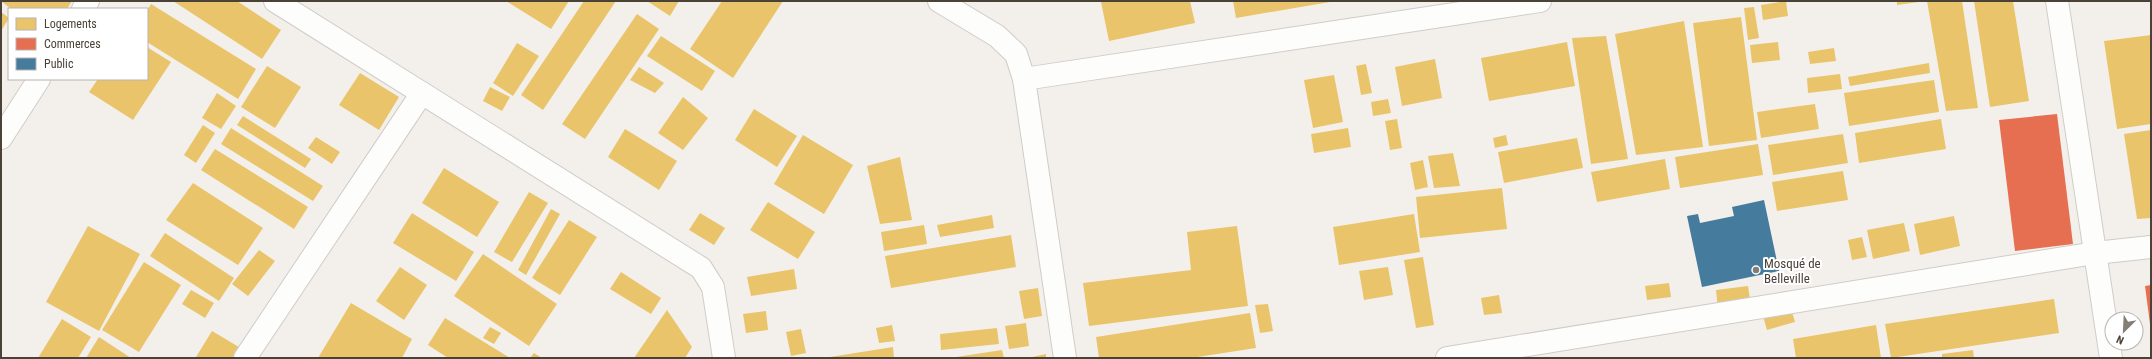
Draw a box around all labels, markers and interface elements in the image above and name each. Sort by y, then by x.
legend [8,8,148,80]
text: Logements [44,17,97,31]
text: Commerces [44,37,101,51]
text: Public [44,57,74,71]
place label: Mosqué de Belleville [1764,256,1821,286]
marker: Mosqué de Belleville [1751,265,1761,275]
north arrow [2104,311,2144,351]
text: N [2114,332,2126,347]

